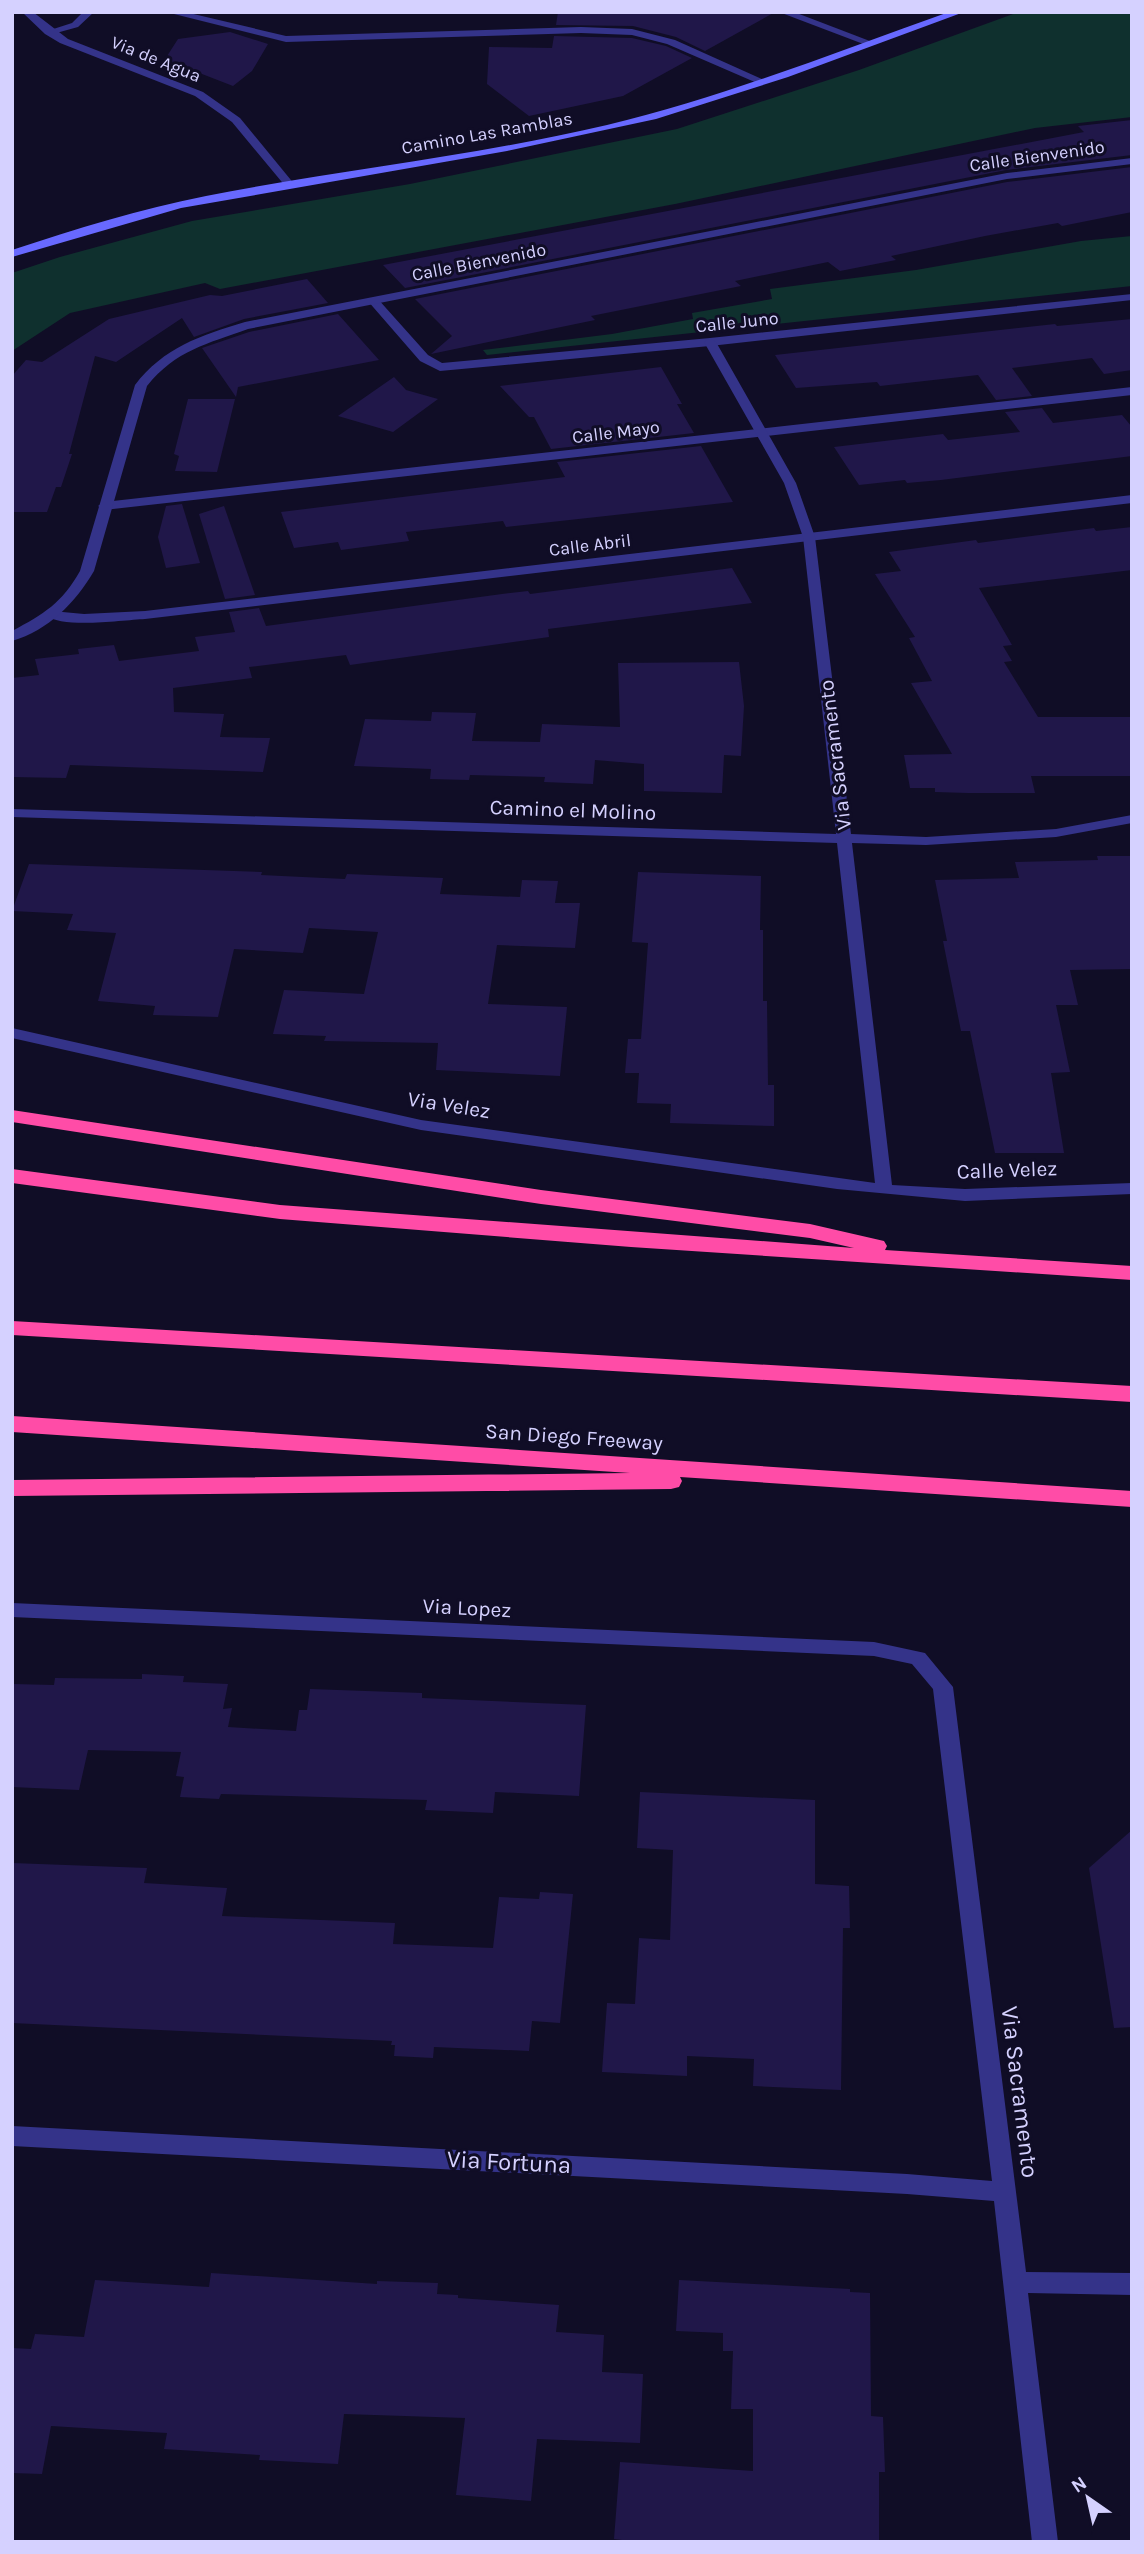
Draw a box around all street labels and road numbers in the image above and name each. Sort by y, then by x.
street label: Via de Agua [108,31,204,87]
street label: Camino Las Ramblas [400,107,574,159]
street label: Calle Bienvenido [968,136,1106,176]
street label: Calle Bienvenido [410,238,548,286]
street label: Calle Juno [694,307,780,337]
street label: Calle Mayo [571,416,661,448]
street label: Calle Abril [548,529,632,561]
street label: Via Sacramento [814,678,856,832]
street label: Camino el Molino [489,795,657,825]
street label: Via Velez [406,1087,492,1123]
street label: Calle Velez [956,1156,1058,1184]
street label: San Diego Freeway [484,1419,664,1455]
street label: Via Lopez [422,1594,512,1622]
street label: Via Sacramento [996,2004,1044,2180]
street label: Via Fortuna [446,2145,572,2179]

